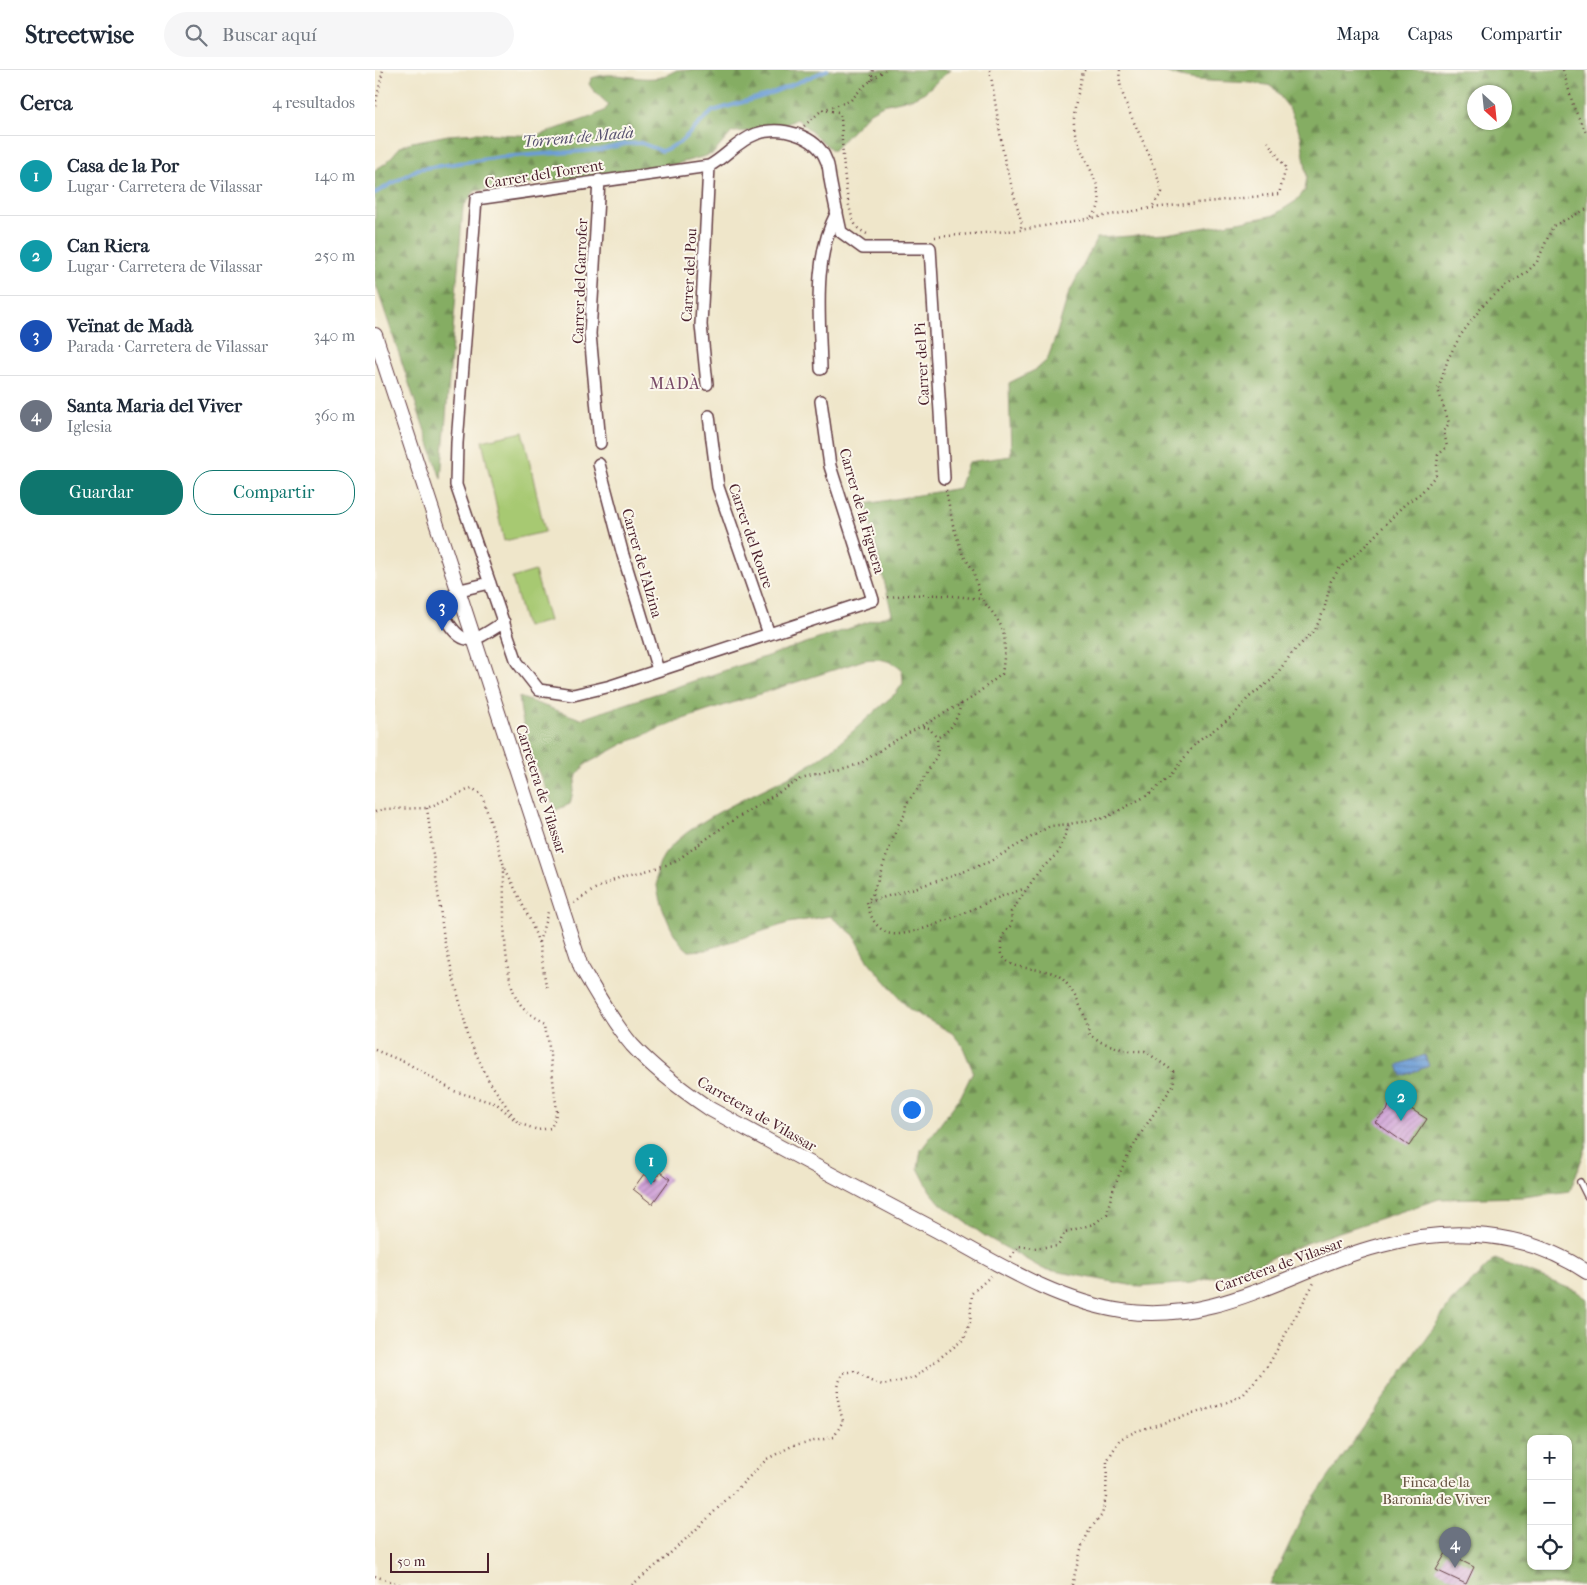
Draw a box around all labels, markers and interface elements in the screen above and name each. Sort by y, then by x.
search box [164,12,514,57]
text: Streetwise [25,21,134,49]
icon: search [182,21,210,49]
text: Buscar aquí [222,24,317,46]
text: Mapa [1337,24,1379,45]
text: Capas [1407,24,1453,45]
text: Compartir [1481,24,1562,45]
north arrow [1467,85,1512,130]
text: Cerca [20,91,72,115]
text: 4 resultados [272,93,355,112]
water label: Torrent de Madà [522,123,634,151]
text: Casa de la Por [67,155,179,177]
street label: Carrer del Torrent [483,156,605,192]
text: 1 [33,166,39,185]
text: 140 m [314,166,355,185]
text: Lugar · Carretera de Vilassar [67,177,262,196]
street label: Carrer del Garrofer [569,217,591,344]
street label: Carrer del Pou [678,227,700,323]
text: Can Riera [67,235,149,257]
text: 2 [32,246,40,265]
text: 250 m [314,246,355,265]
text: Lugar · Carretera de Vilassar [67,257,262,276]
text: Veïnat de Madà [67,315,193,337]
street label: Carrer del Pi [911,321,933,406]
text: 3 [33,326,39,345]
text: 340 m [313,326,355,345]
text: Parada · Carretera de Vilassar [67,337,268,356]
district label: MADÀ [649,373,701,393]
text: Santa Maria del Viver [67,395,242,417]
text: 4 [31,406,41,425]
text: 360 m [314,406,355,425]
text: Iglesia [67,417,112,436]
street label: Carrer de la Figuera [835,446,889,577]
button: Guardar [20,470,183,515]
button: Compartir [193,470,355,515]
street label: Carrer del Roure [725,481,778,591]
street label: Carrer de l'Alzina [618,506,666,621]
pin: 3 [426,590,458,631]
street label: Carretera de Vilassar [512,722,571,857]
street label: Carretera de Vilassar [694,1072,820,1156]
pin: 2 [1385,1080,1417,1121]
your location [899,1097,925,1123]
pin: 1 [635,1144,667,1185]
street label: Carretera de Vilassar [1213,1233,1346,1297]
map controls [1527,1435,1572,1570]
button: + [1527,1435,1572,1480]
park label: Finca de la Baronia de Viver [1382,1473,1490,1508]
button: − [1527,1480,1572,1525]
button: locate [1527,1525,1572,1570]
pin: 4 [1439,1527,1471,1568]
scale bar [390,1550,489,1573]
text: 50 m [397,1553,425,1570]

